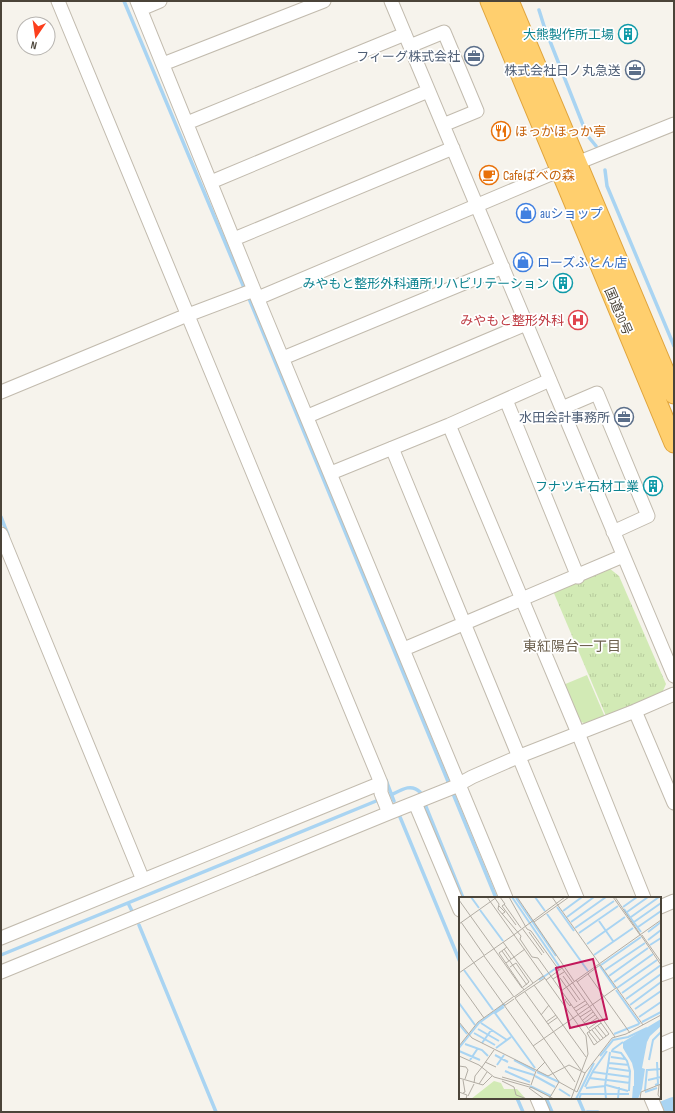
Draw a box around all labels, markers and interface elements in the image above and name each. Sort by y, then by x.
north arrow [16,16,56,56]
building icon: 大熊製作所工場 [617,23,639,45]
place label: 大熊製作所工場 [523,27,614,43]
text: N [29,38,38,52]
office icon: フィーグ株式会社 [463,45,485,67]
place label: フィーグ株式会社 [356,49,460,65]
office icon: 株式会社日ノ丸急送 [624,59,646,81]
place label: 株式会社日ノ丸急送 [504,63,621,79]
restaurant icon: ほっかほっか亭 [490,120,512,142]
place label: ほっかほっか亭 [515,124,606,140]
cafe icon: Cafeばべの森 [478,164,500,186]
place label: Cafeばべの森 [503,168,575,184]
shop icon: auショップ [515,202,537,224]
place label: auショップ [540,206,602,222]
shop icon: ローズふとん店 [512,251,534,273]
place label: ローズふとん店 [537,255,627,271]
building icon: みやもと整形外科通所リハビリテーション [552,272,574,294]
place label: みやもと整形外科通所リハビリテーション [303,276,549,292]
street label: 国道30号 [601,285,635,338]
hospital icon: みやもと整形外科 [567,309,589,331]
place label: みやもと整形外科 [460,313,564,329]
office icon: 水田会計事務所 [613,406,635,428]
place label: 水田会計事務所 [519,410,610,426]
building icon: フナツキ石材工業 [642,475,664,497]
place label: フナツキ石材工業 [535,479,639,495]
district label: 東紅陽台一丁目 [523,638,621,655]
inset map [459,897,661,1099]

